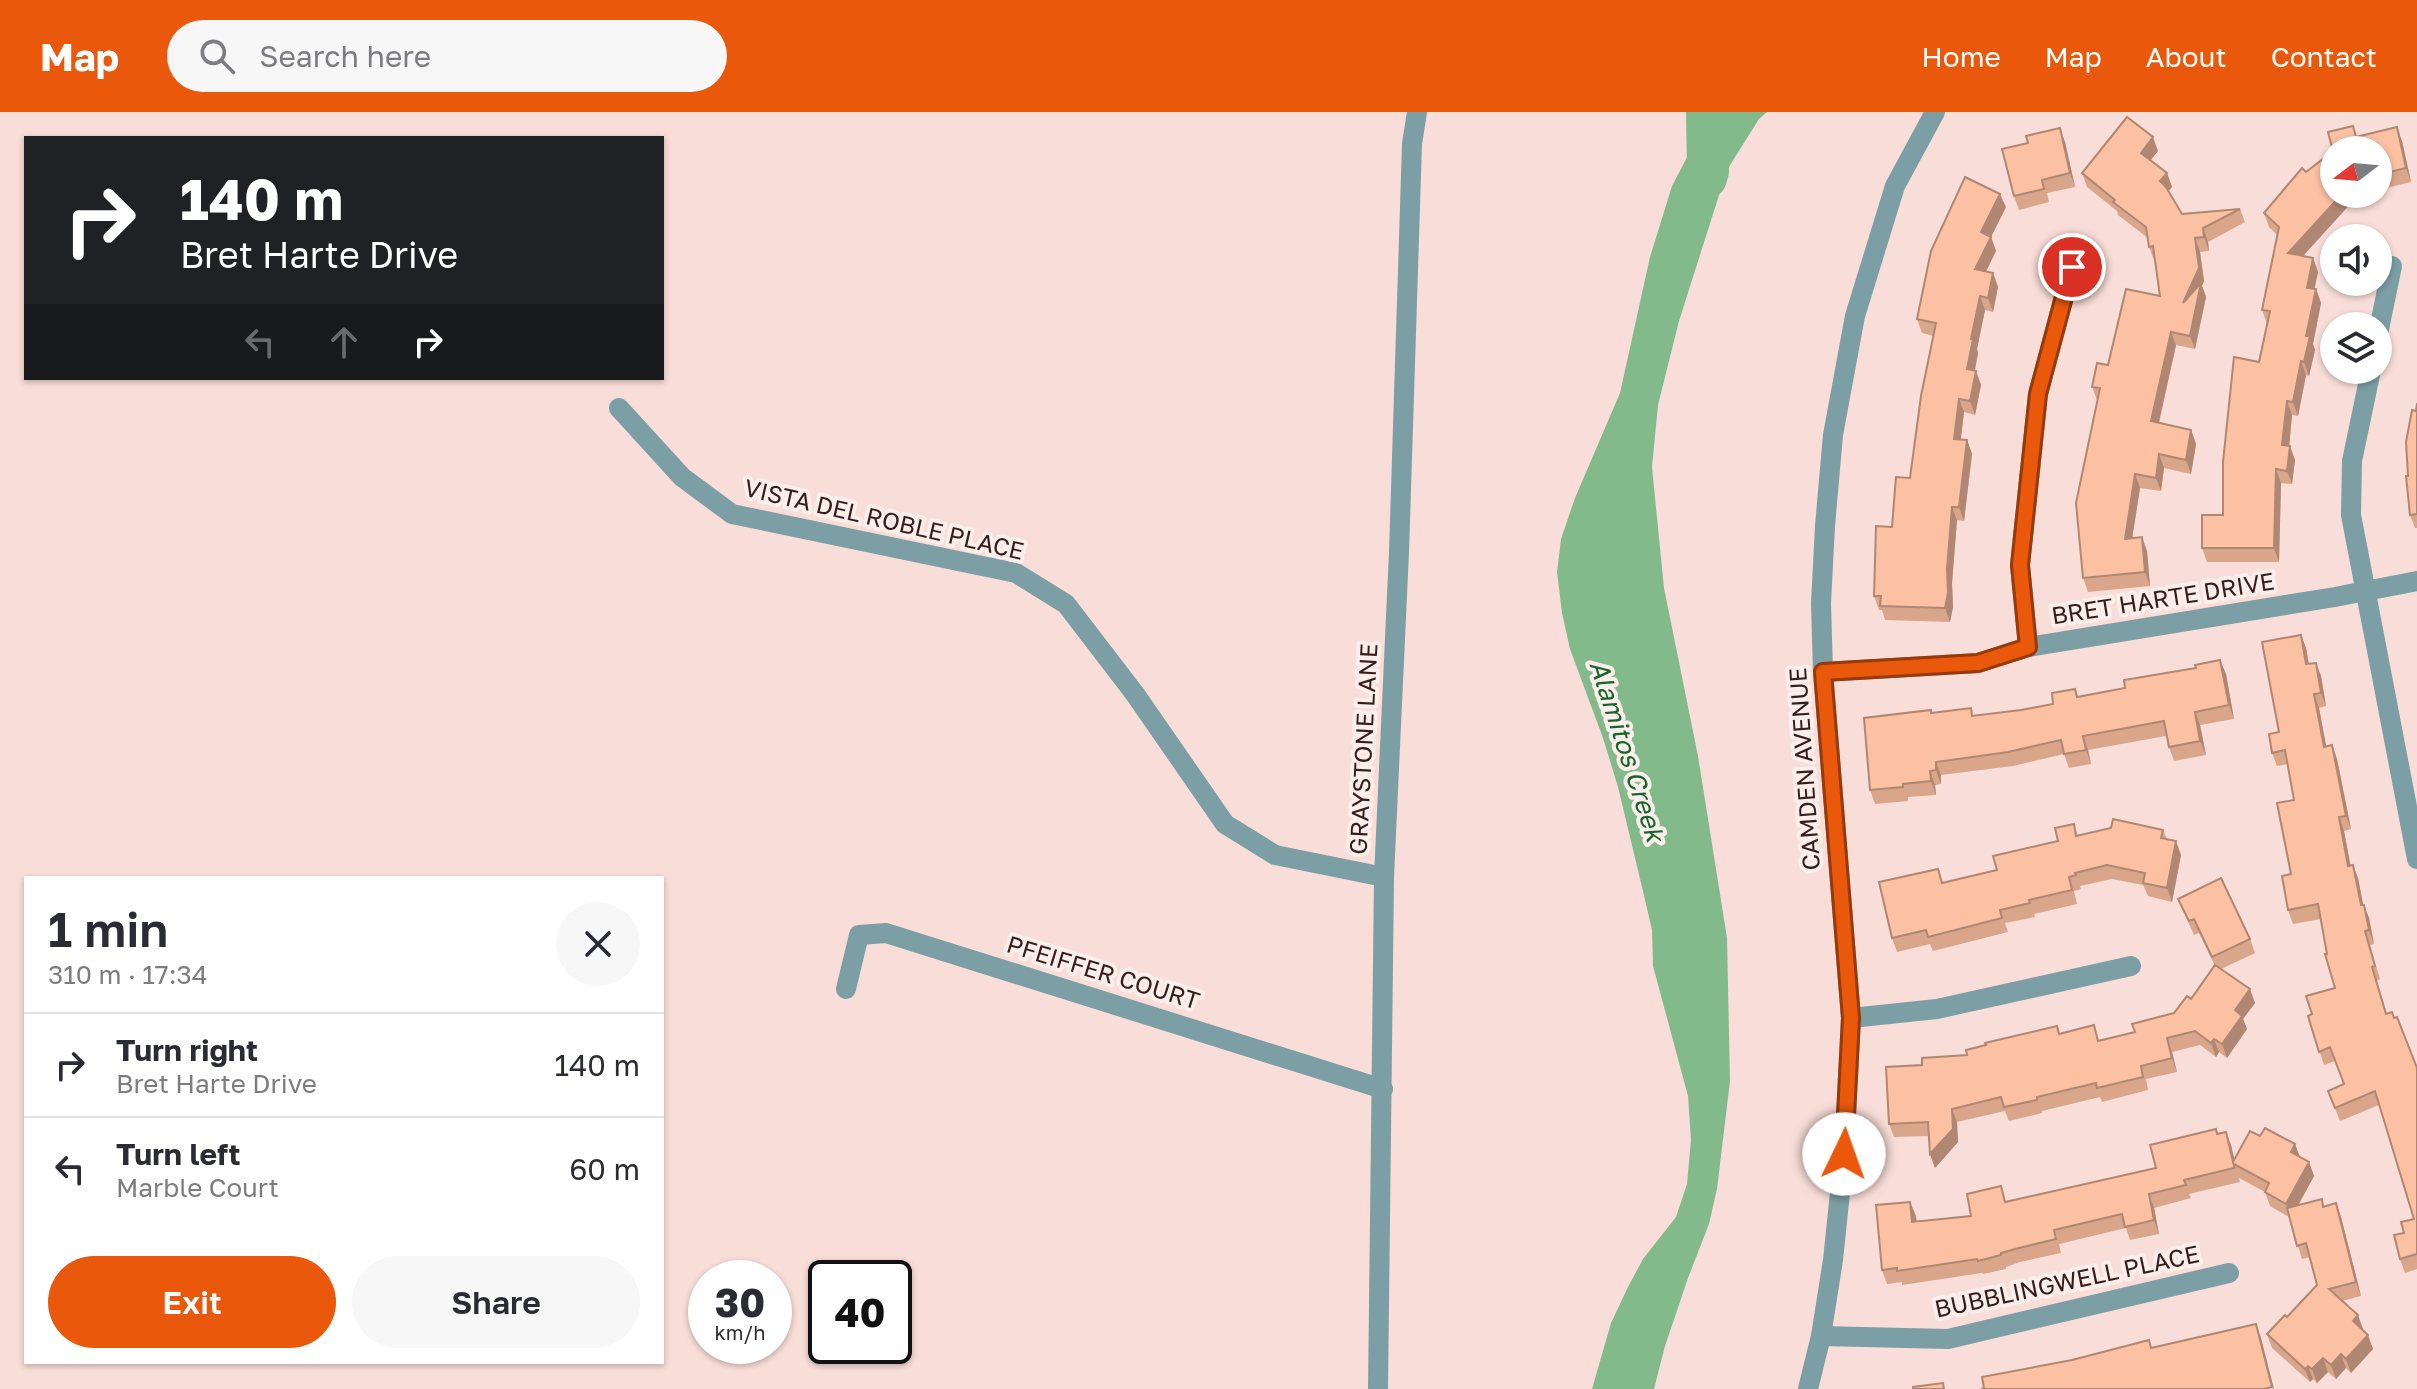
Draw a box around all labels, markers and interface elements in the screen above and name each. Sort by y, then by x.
search box [167,20,727,92]
text: Map [40,34,119,79]
icon: search [195,34,239,78]
text: Search here [259,38,431,74]
text: Home [1922,40,2001,73]
text: Map [2045,40,2102,73]
text: About [2146,40,2227,73]
text: Contact [2271,40,2377,73]
north arrow [2320,136,2392,208]
map controls [2320,136,2392,384]
text: 140 m [180,165,343,232]
icon: right [48,168,152,272]
button: sound [2320,224,2392,296]
text: Bret Harte Drive [180,233,458,276]
pin [2038,233,2106,301]
icon: arrive [2050,245,2094,289]
button: layers [2320,312,2392,384]
icon: left [238,320,282,364]
icon: ahead [322,320,366,364]
icon: right [406,320,450,364]
street label: VISTA DEL ROBLE PLACE [742,472,1027,565]
street label: BRET HARTE DRIVE [2049,566,2276,629]
street label: GRAYSTONE LANE [1342,643,1383,855]
water label: Alamitos Creek [1584,656,1672,847]
street label: CAMDEN AVENUE [1782,667,1825,872]
text: 1 min [48,900,168,958]
button: close [556,902,640,986]
street label: PFEIFFER COURT [1003,928,1204,1015]
text: 310 m · 17:34 [48,959,208,990]
text: Turn right [116,1032,258,1068]
icon: right [48,1043,92,1087]
text: 140 m [555,1047,640,1083]
text: Bret Harte Drive [116,1068,317,1099]
position arrow [1802,1112,1886,1196]
text: Turn left [116,1136,241,1172]
icon: left [48,1147,92,1191]
text: 60 m [569,1151,640,1187]
text: Marble Court [116,1172,279,1203]
street label: BUBBLINGWELL PLACE [1932,1238,2202,1323]
button: Exit [48,1256,336,1348]
button: Share [352,1256,640,1348]
speed limit sign: 40 [808,1260,912,1364]
text: 30 [715,1278,765,1326]
text: km/h [715,1320,765,1344]

